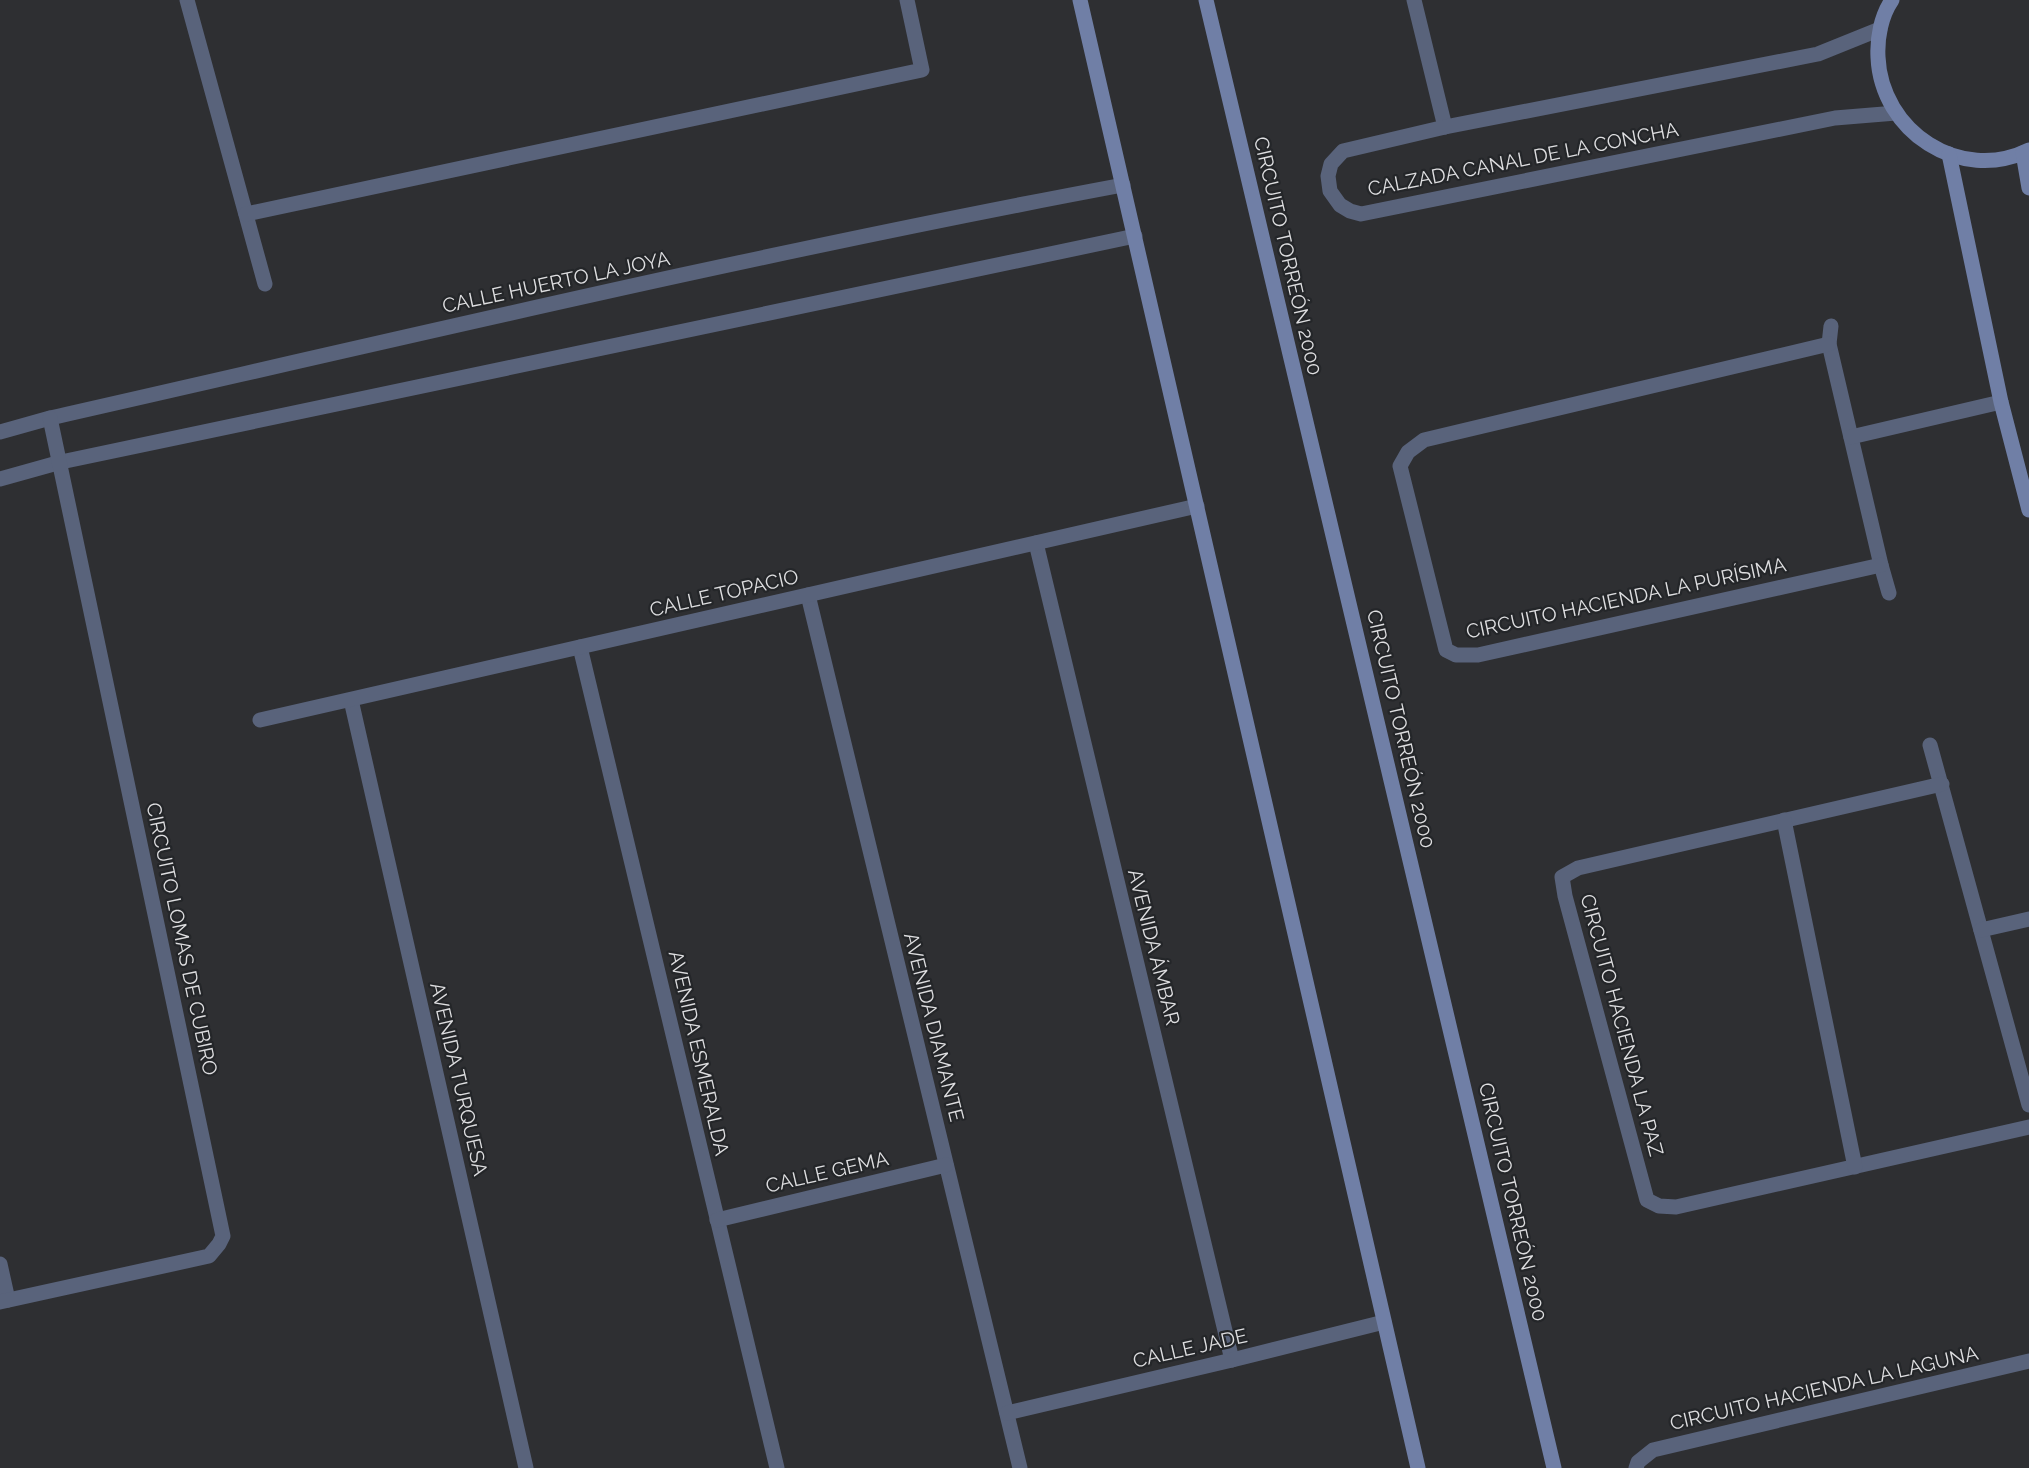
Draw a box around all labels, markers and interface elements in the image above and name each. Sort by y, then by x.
street label: CALZADA CANAL DE LA CONCHA [1366,117,1681,201]
street label: CIRCUITO TORREÓN 2000 [1249,134,1327,378]
street label: CALLE HUERTO LA JOYA [440,246,673,318]
street label: CIRCUITO HACIENDA LA PURÍSIMA [1464,552,1789,644]
street label: CALLE TOPACIO [647,564,801,622]
street label: CIRCUITO TORREÓN 2000 [1362,607,1440,851]
street label: CIRCUITO LOMAS DE CUBIRO [141,800,223,1078]
street label: AVENIDA ÁMBAR [1123,866,1185,1028]
street label: CIRCUITO HACIENDA LA PAZ [1575,891,1669,1159]
street label: AVENIDA DIAMANTE [899,930,969,1124]
street label: AVENIDA ESMERALDA [664,948,734,1158]
street label: AVENIDA TURQUESA [425,980,493,1178]
street label: CIRCUITO TORREÓN 2000 [1474,1080,1552,1324]
street label: CALLE GEMA [763,1146,891,1198]
street label: CALLE JADE [1131,1323,1249,1373]
street label: CIRCUITO HACIENDA LA LAGUNA [1667,1341,1981,1435]

